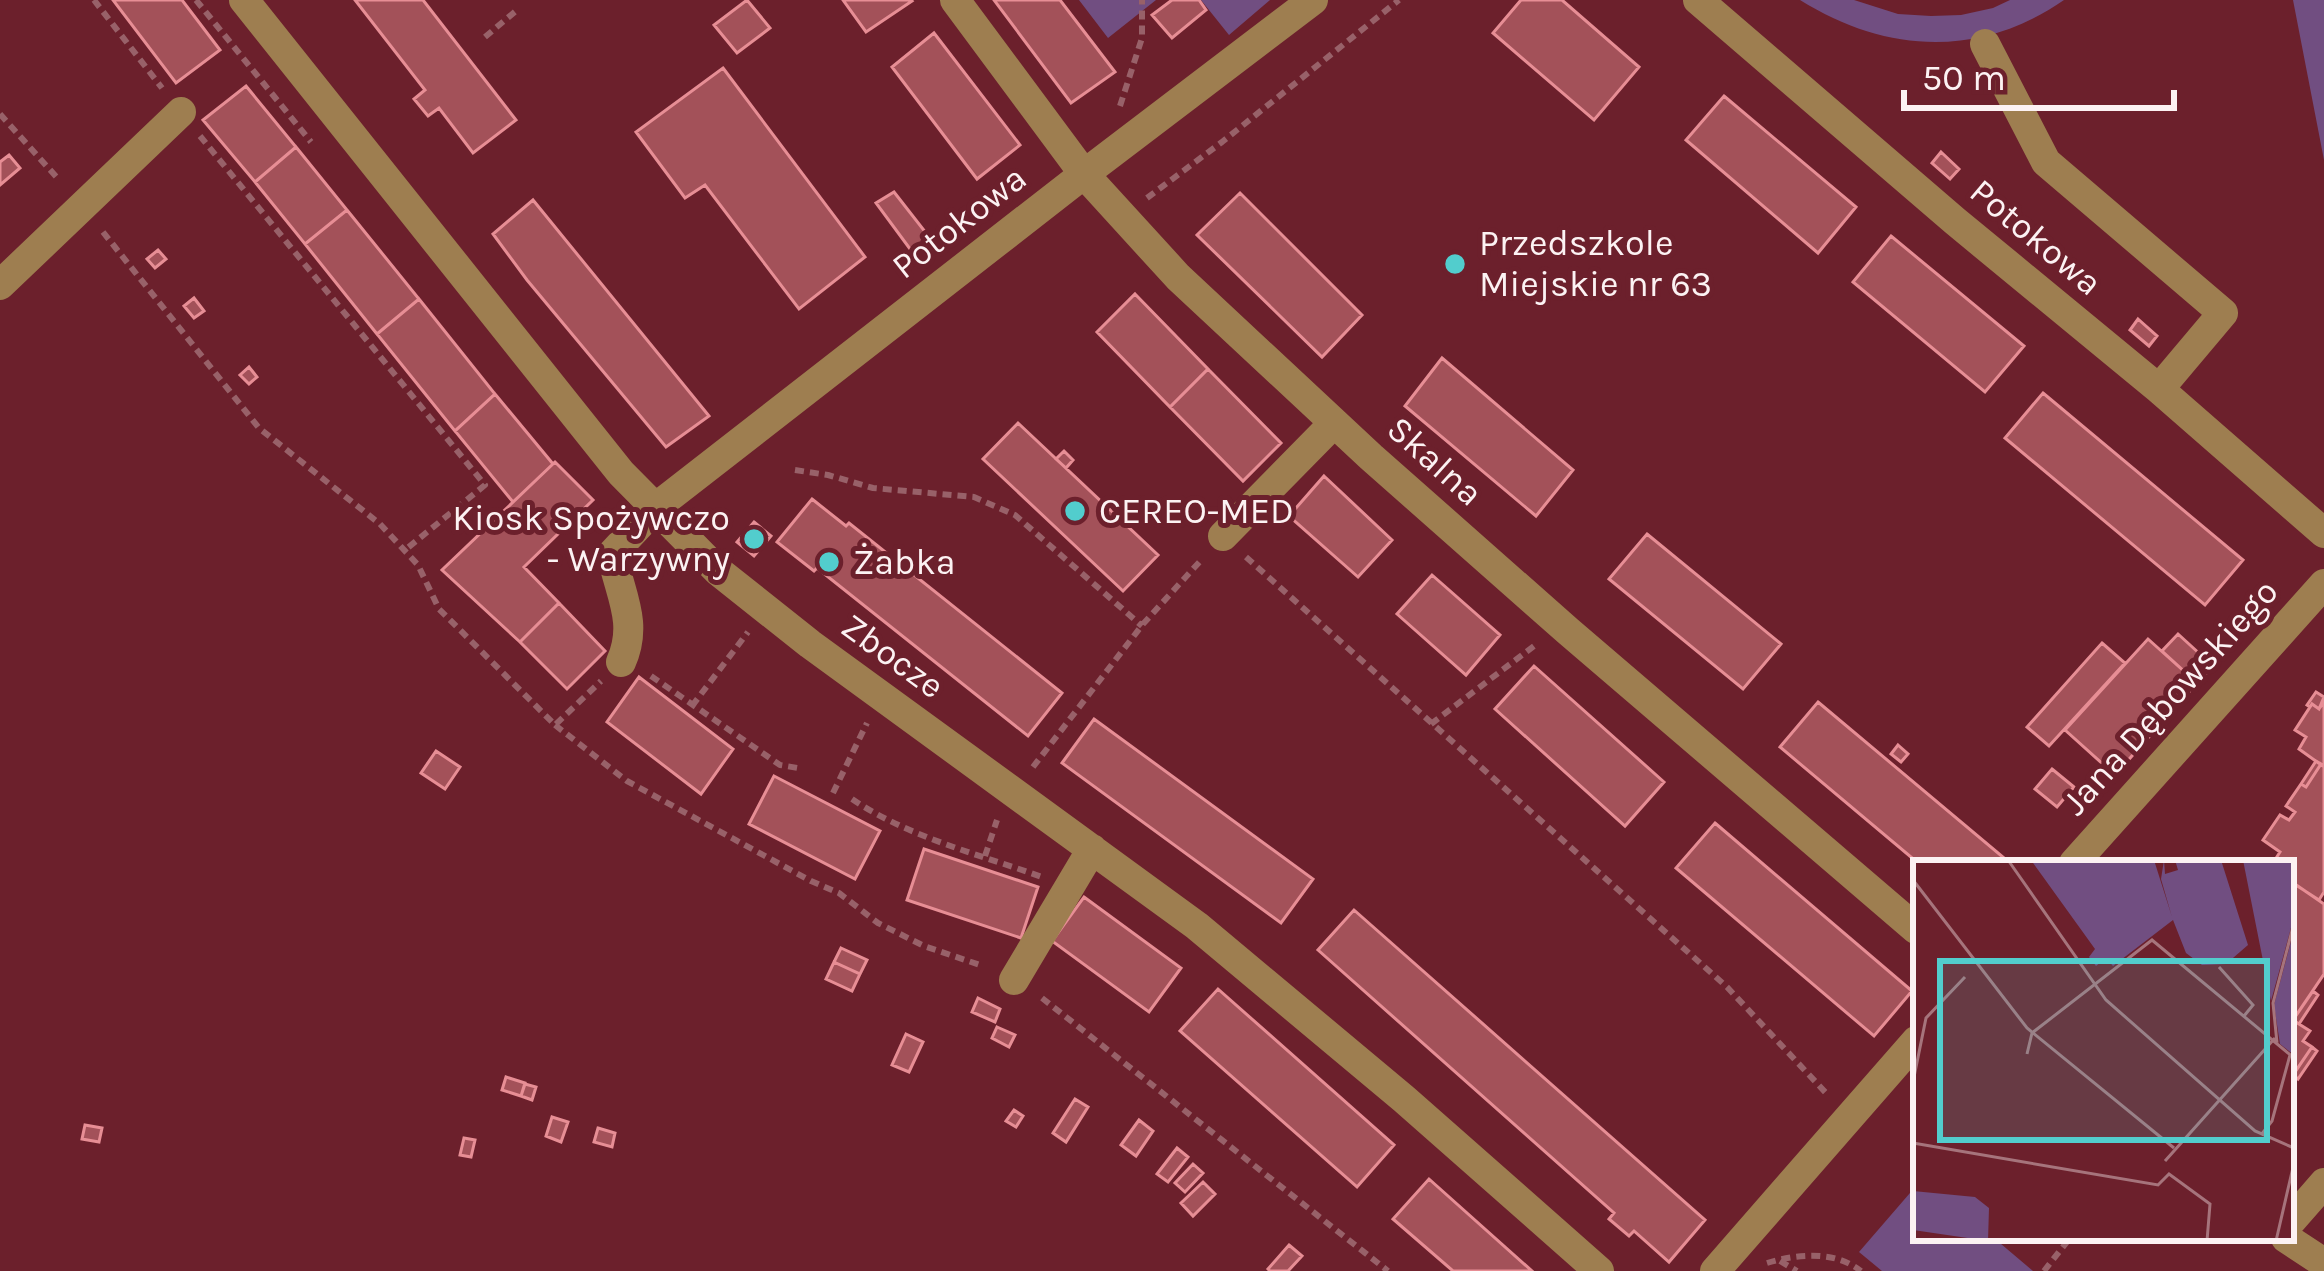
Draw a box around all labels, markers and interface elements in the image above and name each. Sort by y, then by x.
scale bar [1904,36,2174,110]
text: 50 m [1922,57,2006,99]
street label: Potokowa [884,157,1034,287]
street label: Potokowa [1962,170,2110,304]
place label: Przedszkole Miejskie nr 63 [1479,222,1712,305]
marker: Przedszkole Miejskie nr 63 [1442,251,1468,277]
street label: Skalna [1379,407,1491,515]
place label: CEREO-MED [1099,490,1294,532]
place label: Kiosk Spożywczo - Warzywny [452,497,730,580]
marker: CEREO-MED [1062,498,1088,524]
marker: Kiosk Spożywczo - Warzywny [741,526,767,552]
place label: Żabka [853,541,956,583]
marker: Żabka [816,549,842,575]
street label: Jana Dębowskiego [2053,571,2287,823]
street label: Zbocze [834,605,952,707]
inset map [1913,860,2294,1241]

